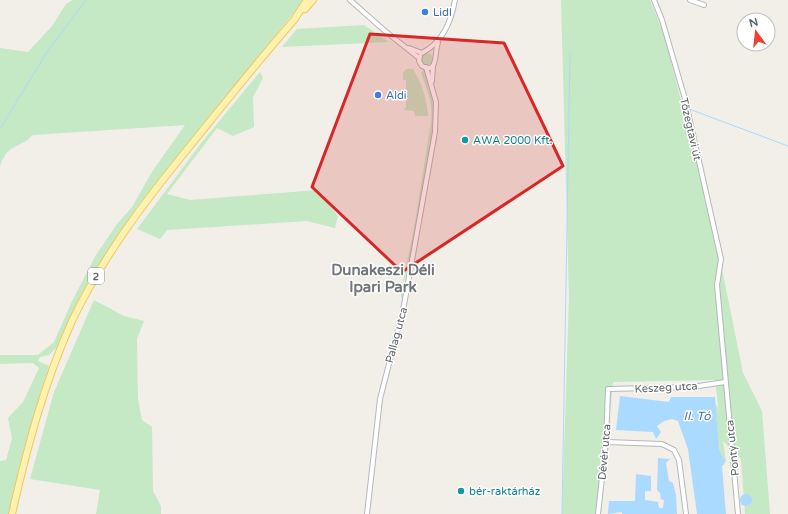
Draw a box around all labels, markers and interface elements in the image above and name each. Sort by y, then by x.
place label: Lidl [433,6,452,19]
marker: Lidl [420,7,430,17]
north arrow [736,12,776,52]
text: N [748,15,759,30]
place label: Aldi [386,89,407,102]
marker: Aldi [373,90,383,100]
street label: Tőzegtavi út [677,96,704,162]
place label: AWA 2000 Kft. [473,134,553,147]
marker: AWA 2000 Kft. [460,135,470,145]
district label: Dunakeszi Déli Ipari Park [331,261,435,297]
road number: 2 [88,268,104,284]
street label: Pallag utca [383,306,410,365]
street label: Keszeg utca [634,379,698,396]
water label: II. Tó [684,409,711,423]
street label: Ponty utca [723,419,742,477]
street label: Dévér utca [596,424,613,481]
place label: bér-raktárház [469,485,541,498]
marker: bér-raktárház [456,486,466,496]

